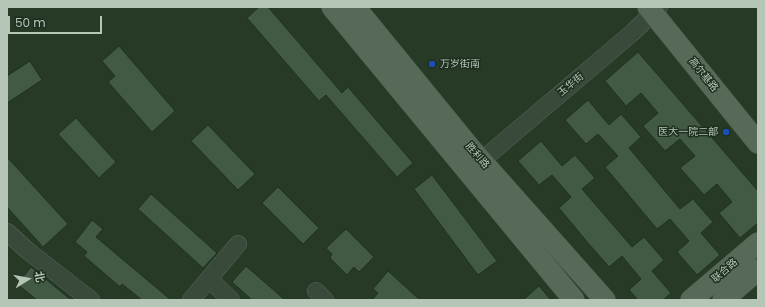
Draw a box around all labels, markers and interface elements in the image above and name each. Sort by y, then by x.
scale bar [10,8,104,34]
text: 50 m [15,14,46,31]
street label: 高尔基路 [686,56,720,94]
place label: 万岁街南 [440,58,480,70]
marker: 万岁街南 [427,59,437,69]
street label: 玉华街 [556,71,586,99]
place label: 医大一院二部 [658,126,718,138]
marker: 医大一院二部 [721,127,731,137]
street label: 胜利路 [463,141,491,171]
street label: 联合路 [710,257,740,285]
north arrow [8,259,48,299]
text: 北 [31,270,49,284]

